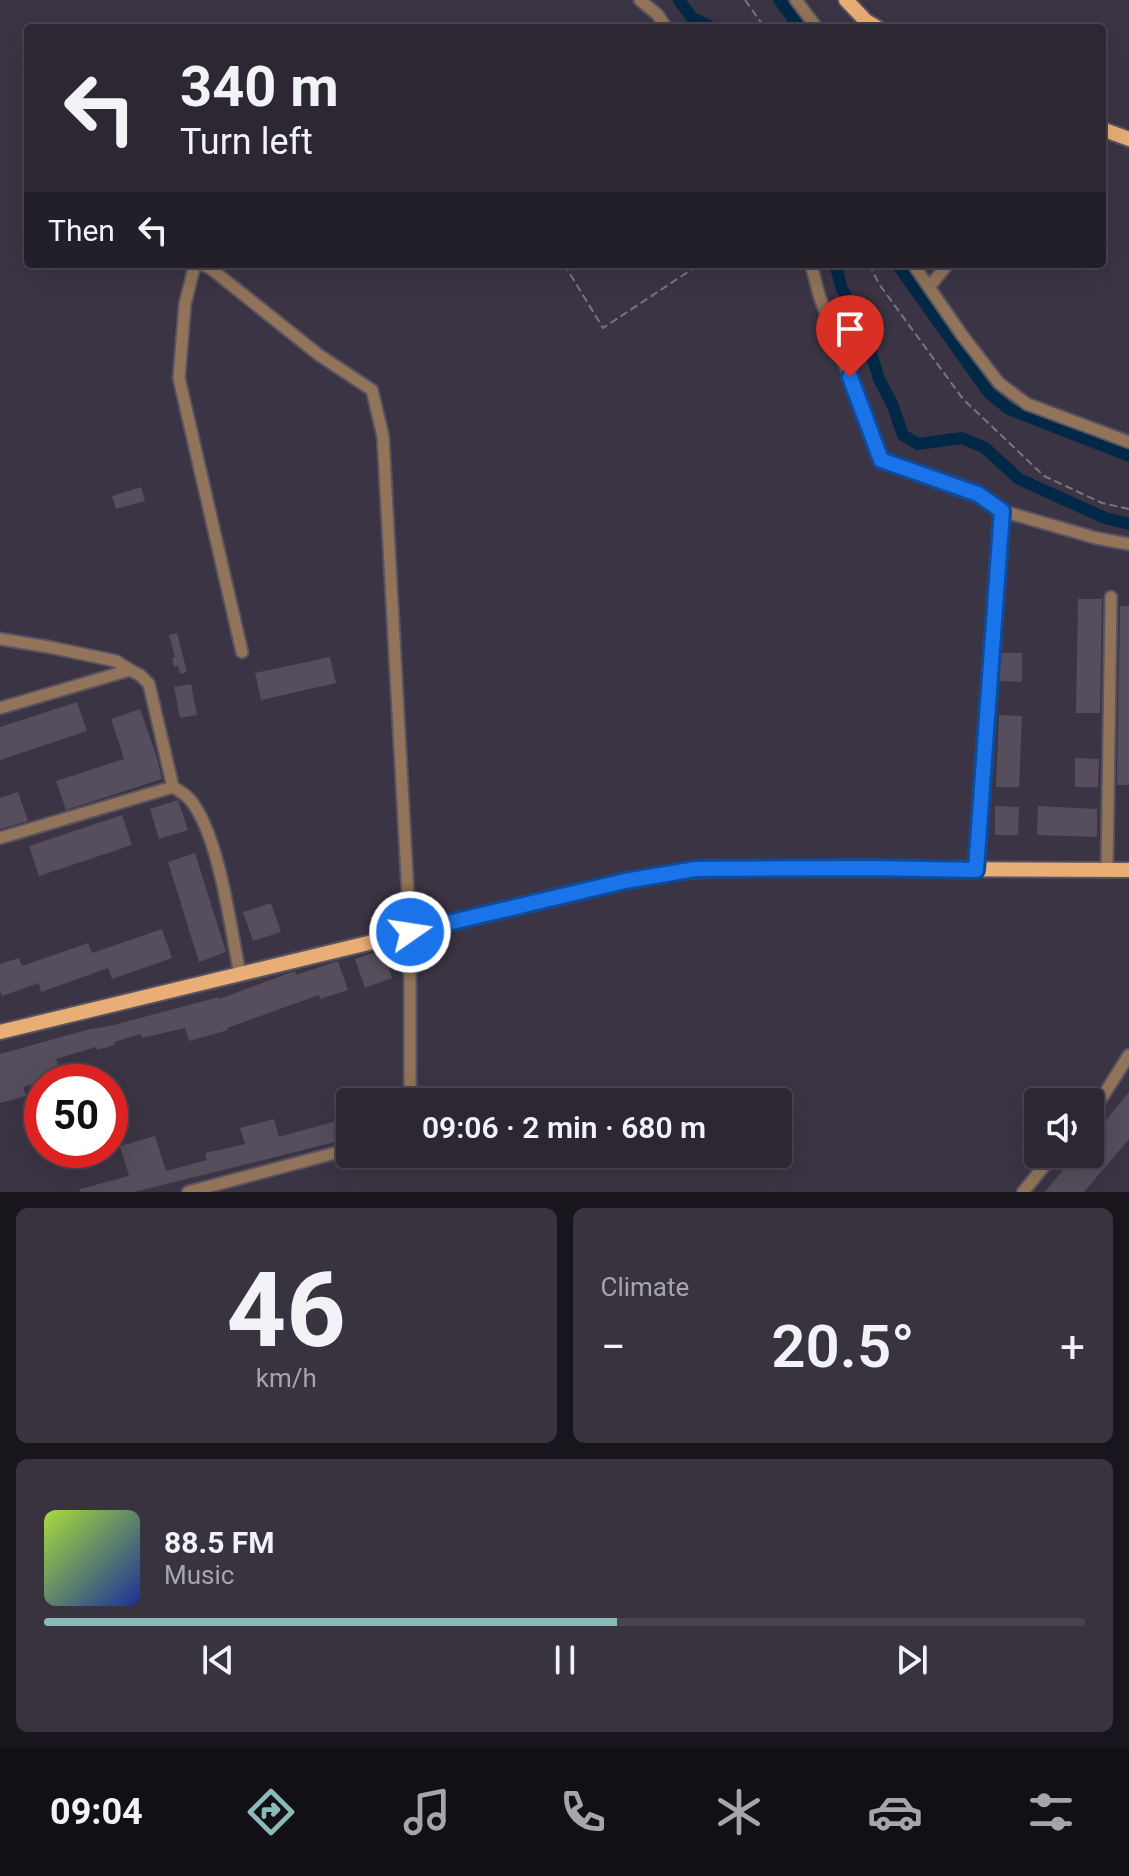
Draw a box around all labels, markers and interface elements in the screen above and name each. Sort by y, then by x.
text: 340 m [180,54,339,120]
icon: left [48,56,152,160]
text: Turn left [180,121,313,163]
icon: left [131,208,175,252]
text: Then [48,213,115,248]
pin [816,295,884,377]
icon: arrive [828,307,872,351]
position arrow [368,890,452,974]
speed limit sign: 50 [24,1064,128,1168]
map controls [1024,1088,1104,1168]
button: sound [1024,1088,1104,1168]
text: 09:06 · 2 min · 680 m [422,1110,706,1145]
text: 46 [227,1250,346,1371]
text: Climate [601,1272,689,1302]
text: 20.5° [771,1311,914,1382]
text: − [601,1321,626,1373]
text: + [1060,1321,1085,1373]
text: km/h [256,1363,317,1393]
text: 88.5 FM [164,1525,275,1560]
text: Music [164,1560,234,1590]
icon: previous [196,1638,240,1682]
icon: pause [543,1638,587,1682]
icon: next [890,1638,934,1682]
icon: directions [243,1784,299,1840]
icon: music [399,1784,455,1840]
icon: phone [555,1784,611,1840]
icon: climate [711,1784,767,1840]
icon: car [867,1784,923,1840]
icon: filters [1023,1784,1079,1840]
text: 09:04 [50,1791,143,1833]

